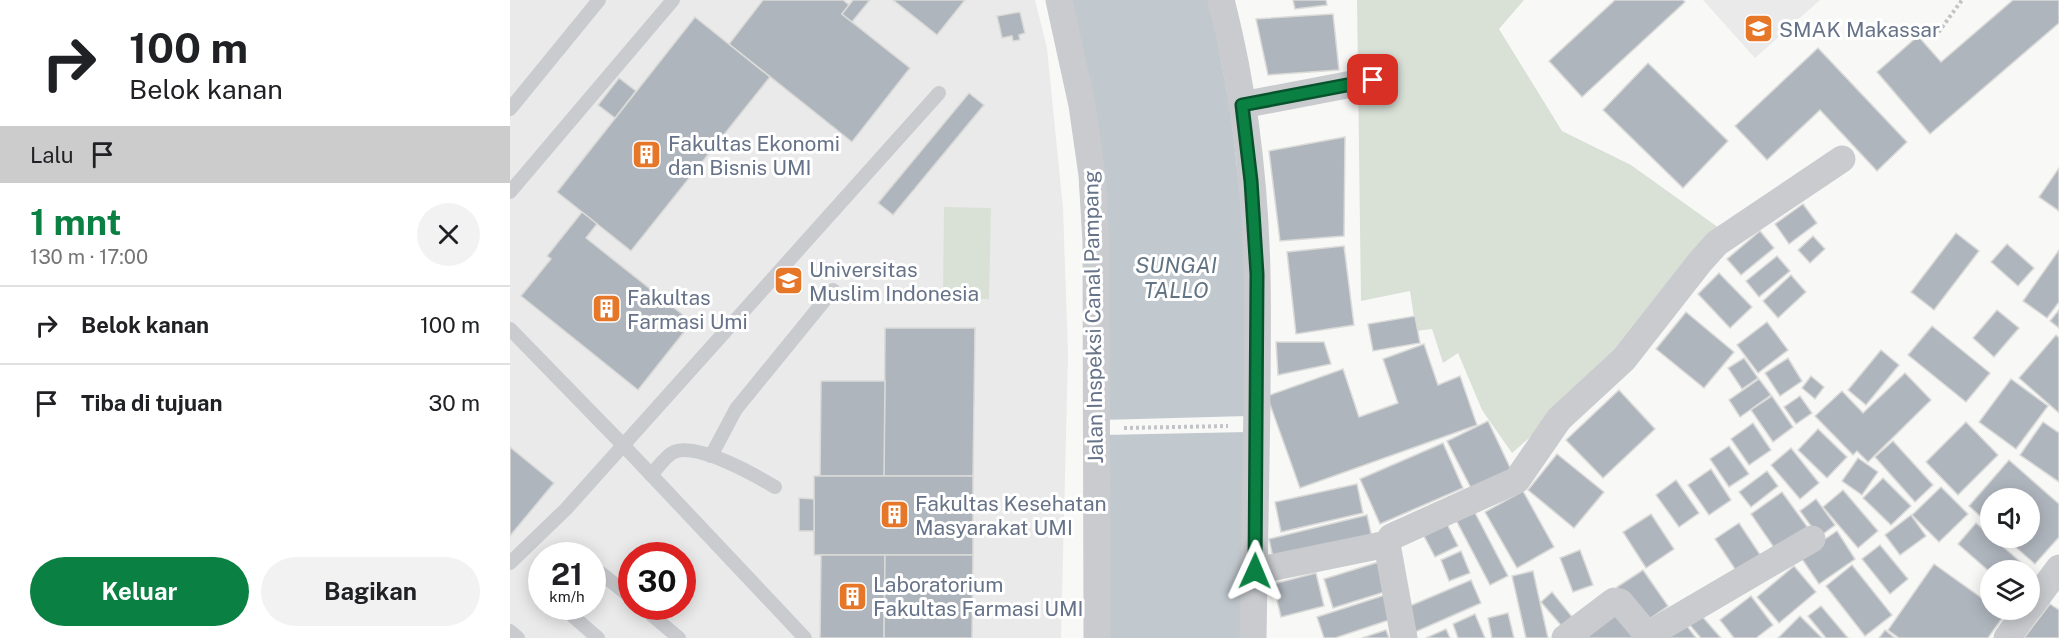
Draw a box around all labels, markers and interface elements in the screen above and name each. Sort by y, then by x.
school or university icon: SMAK Makassar [1742,13,1774,45]
place label: SMAK Makassar [1779,17,1940,42]
text: 100 m [129,23,248,72]
icon: right [30,24,108,102]
pin [1347,54,1398,105]
icon: arrive [1356,63,1389,96]
text: Belok kanan [129,73,283,105]
place label: Fakultas Ekonomi dan Bisnis UMI [668,131,840,180]
icon: arrive [86,138,119,171]
building icon: Fakultas Ekonomi dan Bisnis UMI [631,139,663,171]
text: Lalu [30,142,74,168]
street label: Jalan Inspeksi Canal Pampang [1078,170,1108,464]
text: 1 mnt [30,201,121,243]
button: close [417,203,480,266]
text: 130 m · 17:00 [30,245,148,269]
water label: SUNGAI TALLO [1135,252,1217,303]
place label: Universitas Muslim Indonesia [809,257,979,306]
school or university icon: Universitas Muslim Indonesia [772,265,804,297]
place label: Fakultas Farmasi Umi [627,285,748,334]
building icon: Fakultas Farmasi Umi [590,293,622,325]
icon: right [30,309,63,342]
text: Belok kanan [81,312,209,338]
text: 100 m [420,312,480,338]
icon: arrive [30,387,63,420]
text: Tiba di tujuan [81,390,222,416]
text: 30 m [428,390,480,416]
map controls [1980,488,2040,620]
button: sound [1980,488,2040,548]
place label: Fakultas Kesehatan Masyarakat UMI [915,491,1107,540]
building icon: Fakultas Kesehatan Masyarakat UMI [878,499,910,531]
position arrow [1223,539,1287,603]
speed limit sign: 30 [618,542,696,620]
text: 21 [551,556,583,592]
button: Keluar [30,557,249,626]
button: Bagikan [261,557,480,626]
button: layers [1980,560,2040,620]
place label: Laboratorium Fakultas Farmasi UMI [873,572,1083,621]
building icon: Laboratorium Fakultas Farmasi UMI [836,580,868,612]
text: km/h [549,588,585,605]

